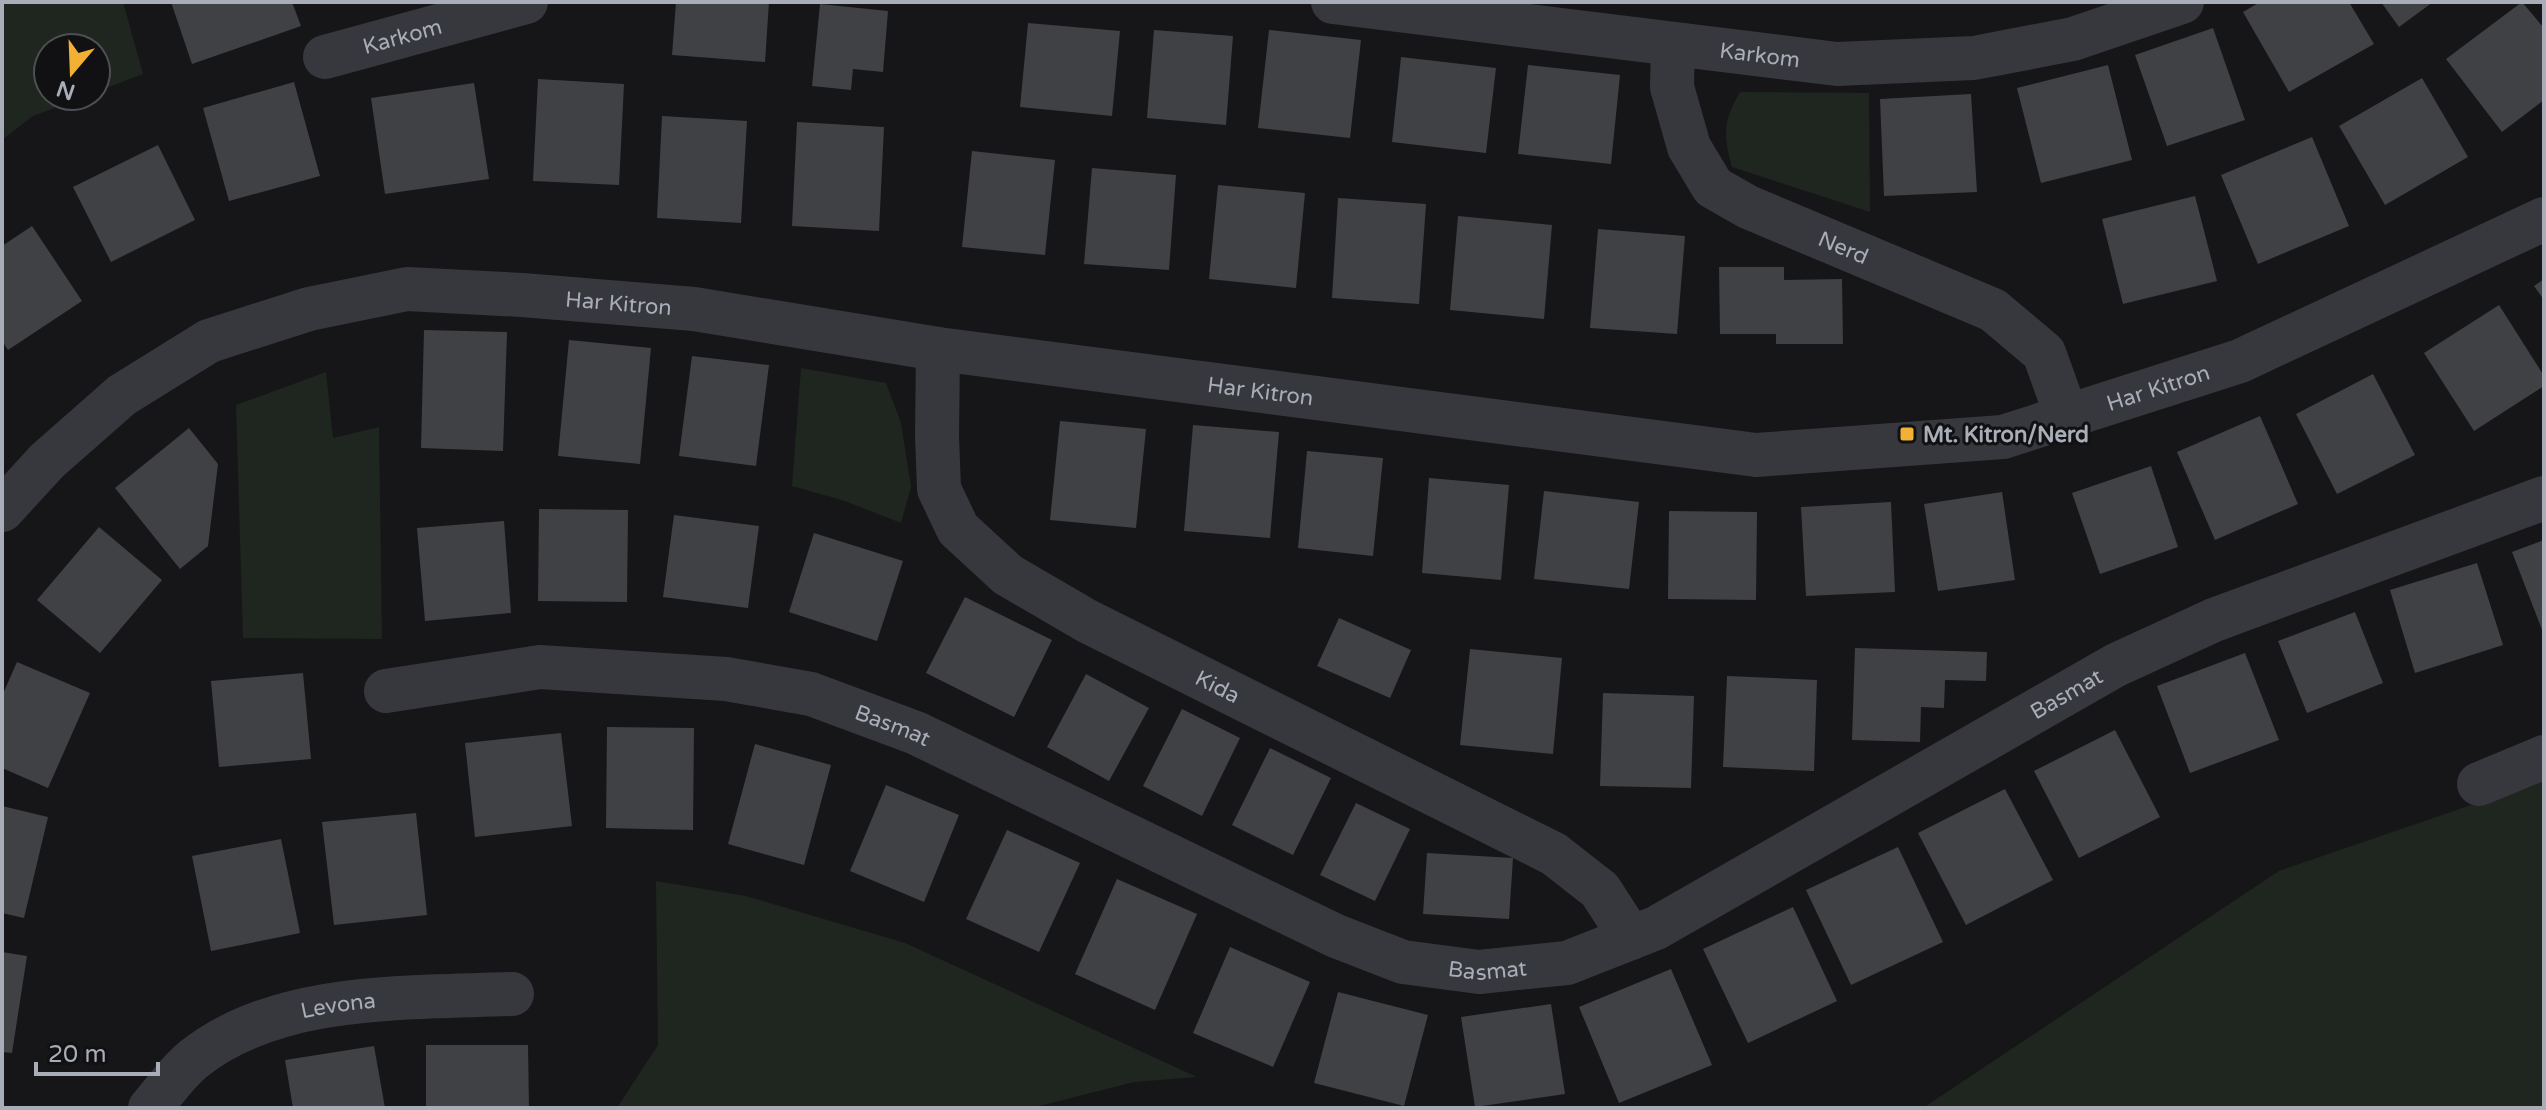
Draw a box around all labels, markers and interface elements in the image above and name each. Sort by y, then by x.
street label: Karkom [360,14,445,60]
north arrow [32,32,112,112]
street label: Karkom [1718,38,1801,73]
text: N [53,75,78,105]
street label: Nerd [1814,226,1872,270]
street label: Har Kitron [564,287,673,321]
street label: Har Kitron [2103,360,2213,417]
street label: Har Kitron [1206,372,1315,412]
place label: Mt. Kitron/Nerd [1923,422,2089,448]
marker: Mt. Kitron/Nerd [1898,425,1916,443]
street label: Basmat [2026,664,2107,725]
street label: Kida [1191,665,1244,709]
street label: Basmat [851,699,935,752]
street label: Basmat [1446,955,1528,986]
street label: Levona [298,988,377,1024]
scale bar [36,1026,158,1076]
text: 20 m [48,1040,106,1069]

